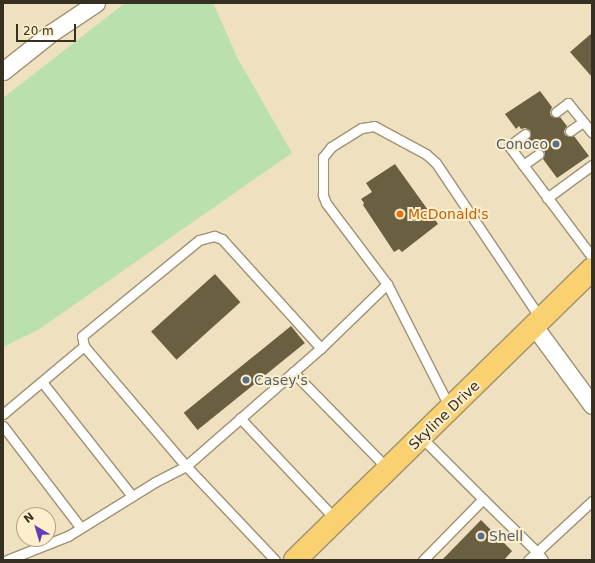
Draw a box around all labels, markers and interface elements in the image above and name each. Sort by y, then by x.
scale bar [18,16,78,42]
text: 20 m [23,24,54,38]
place label: Conoco [496,136,548,152]
marker: Conoco [551,139,561,149]
place label: McDonald's [408,206,488,222]
marker: McDonald's [395,209,405,219]
place label: Casey's [254,372,308,388]
marker: Casey's [241,375,251,385]
street label: Skyline Drive [405,377,483,453]
north arrow [16,507,56,547]
text: N [21,510,37,526]
place label: Shell [489,528,523,544]
marker: Shell [476,531,486,541]

